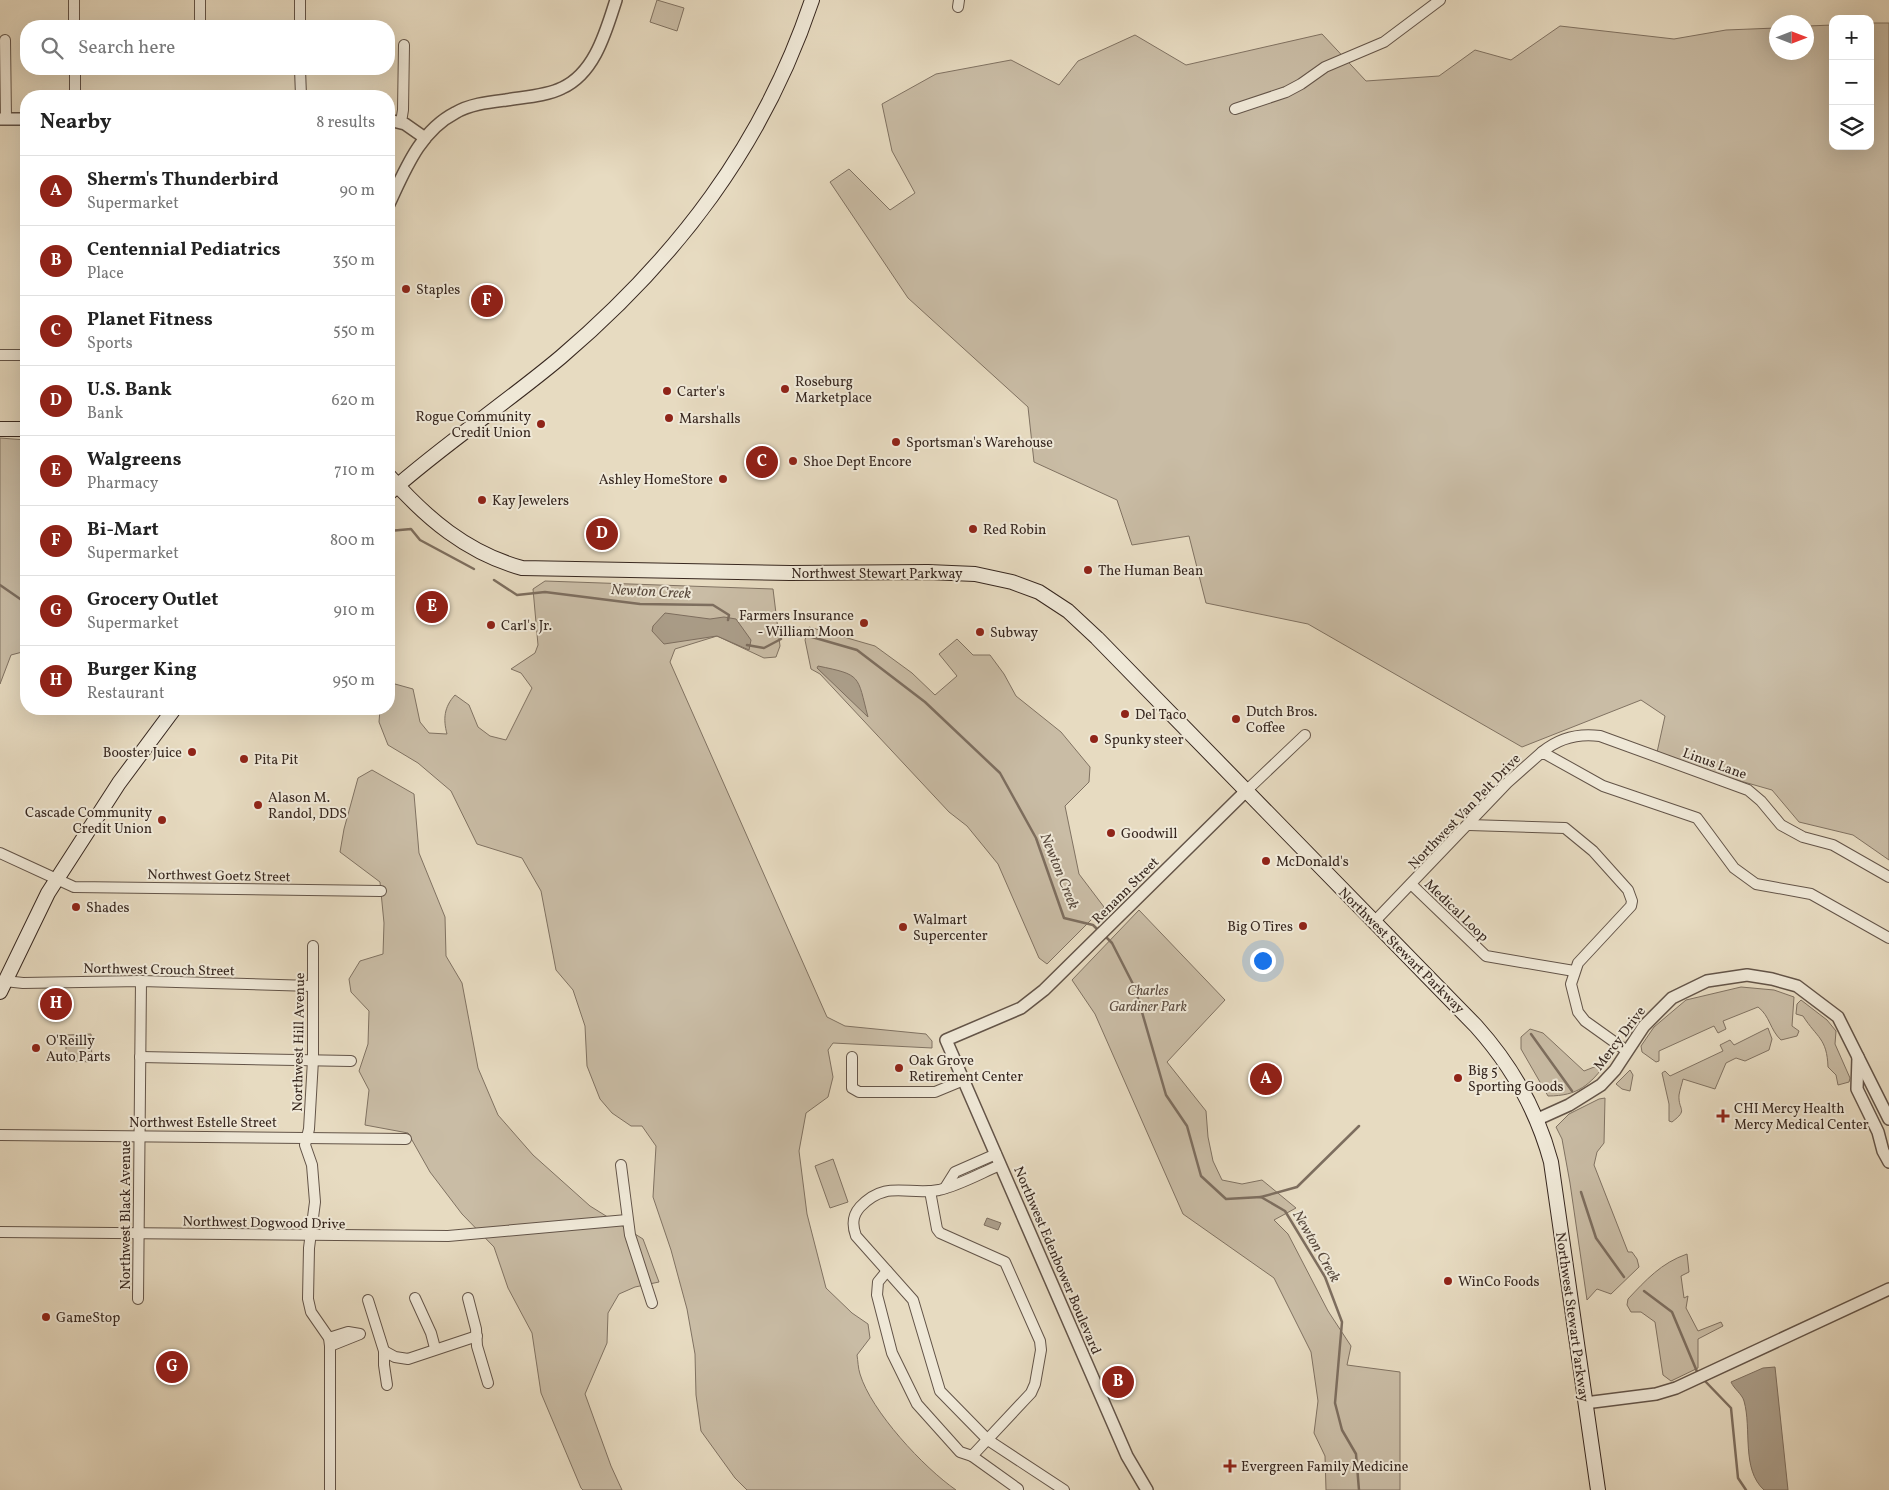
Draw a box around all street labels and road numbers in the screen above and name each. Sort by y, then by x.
street label: Northwest Stewart Parkway [791,565,963,584]
street label: Linus Lane [1680,744,1750,785]
street label: Northwest Van Pelt Drive [1405,750,1526,874]
street label: Renann Street [1088,853,1164,929]
street label: Northwest Goetz Street [147,866,291,887]
street label: Medical Loop [1420,876,1492,947]
street label: Northwest Stewart Parkway [1334,884,1469,1019]
street label: Northwest Crouch Street [83,960,235,981]
street label: Northwest Hill Avenue [289,972,310,1112]
street label: Mercy Drive [1590,1003,1651,1075]
street label: Northwest Estelle Street [129,1114,277,1133]
street label: Northwest Black Avenue [117,1140,136,1290]
street label: Northwest Edenbower Boulevard [1008,1164,1105,1358]
street label: Northwest Dogwood Drive [182,1213,346,1234]
street label: Northwest Stewart Parkway [1550,1231,1593,1404]

